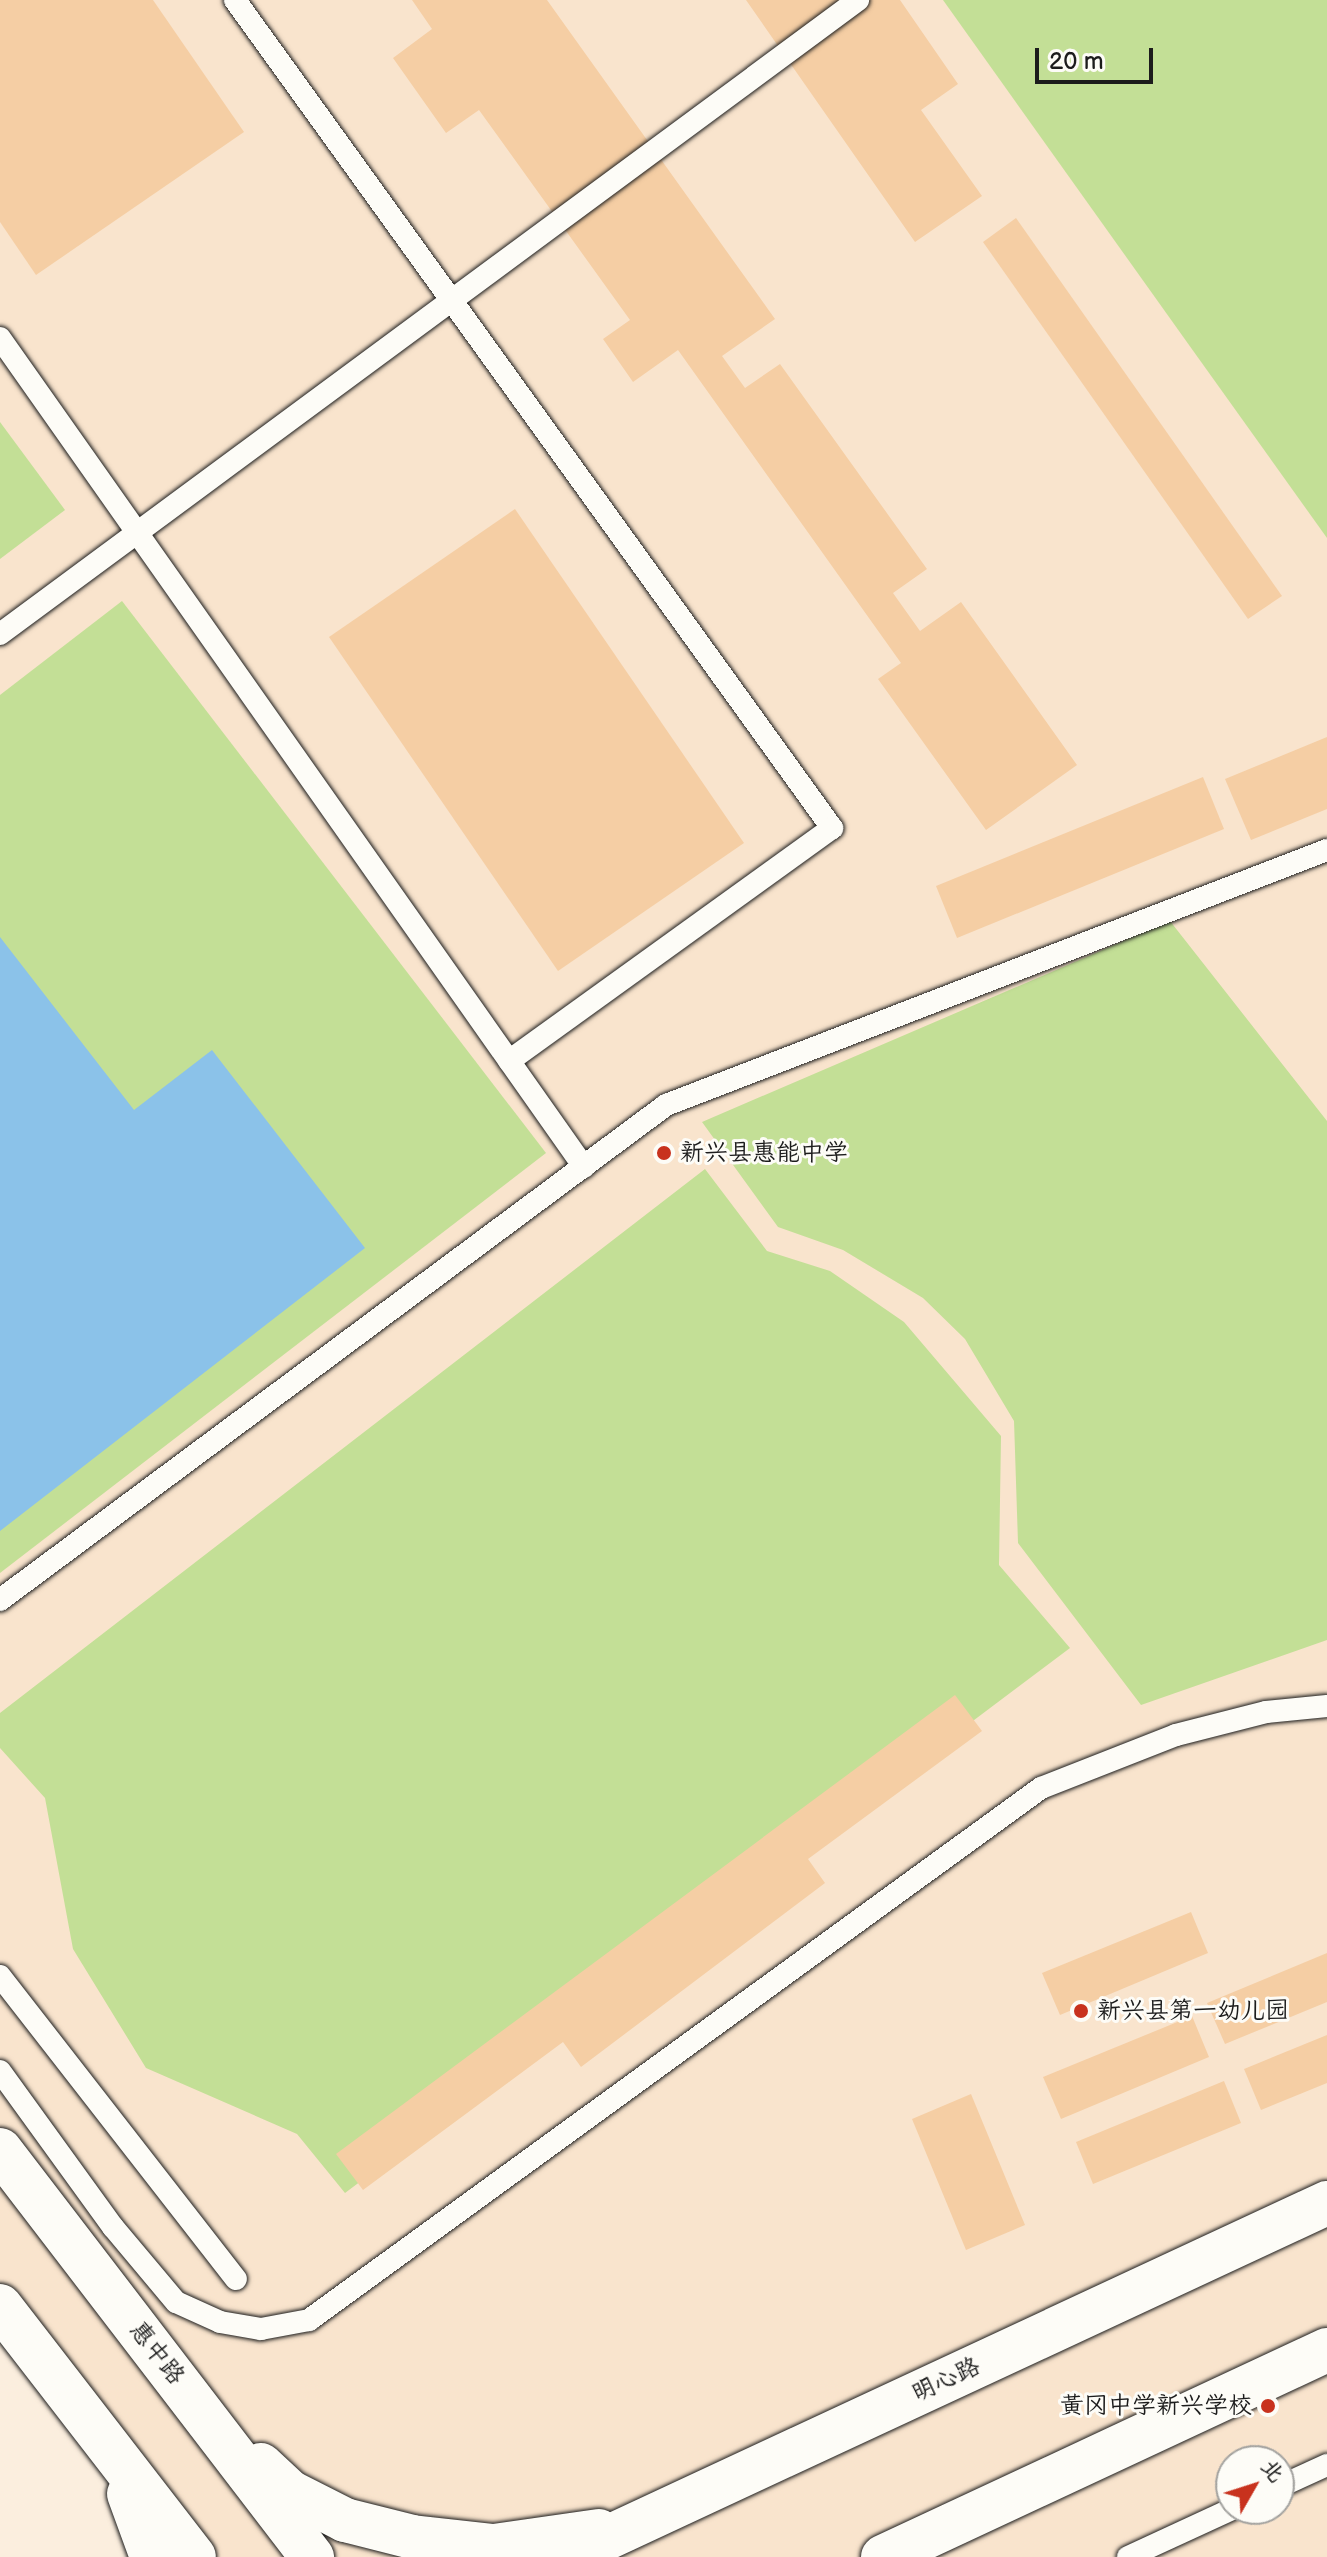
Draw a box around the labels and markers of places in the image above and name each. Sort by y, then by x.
place label: 新兴县惠能中学 [680,1139,848,1167]
marker: 新兴县惠能中学 [655,1144,673,1162]
place label: 新兴县第一幼儿园 [1097,1997,1289,2025]
marker: 新兴县第一幼儿园 [1072,2002,1090,2020]
place label: 黄冈中学新兴学校 [1060,2392,1252,2420]
marker: 黄冈中学新兴学校 [1259,2397,1277,2415]

